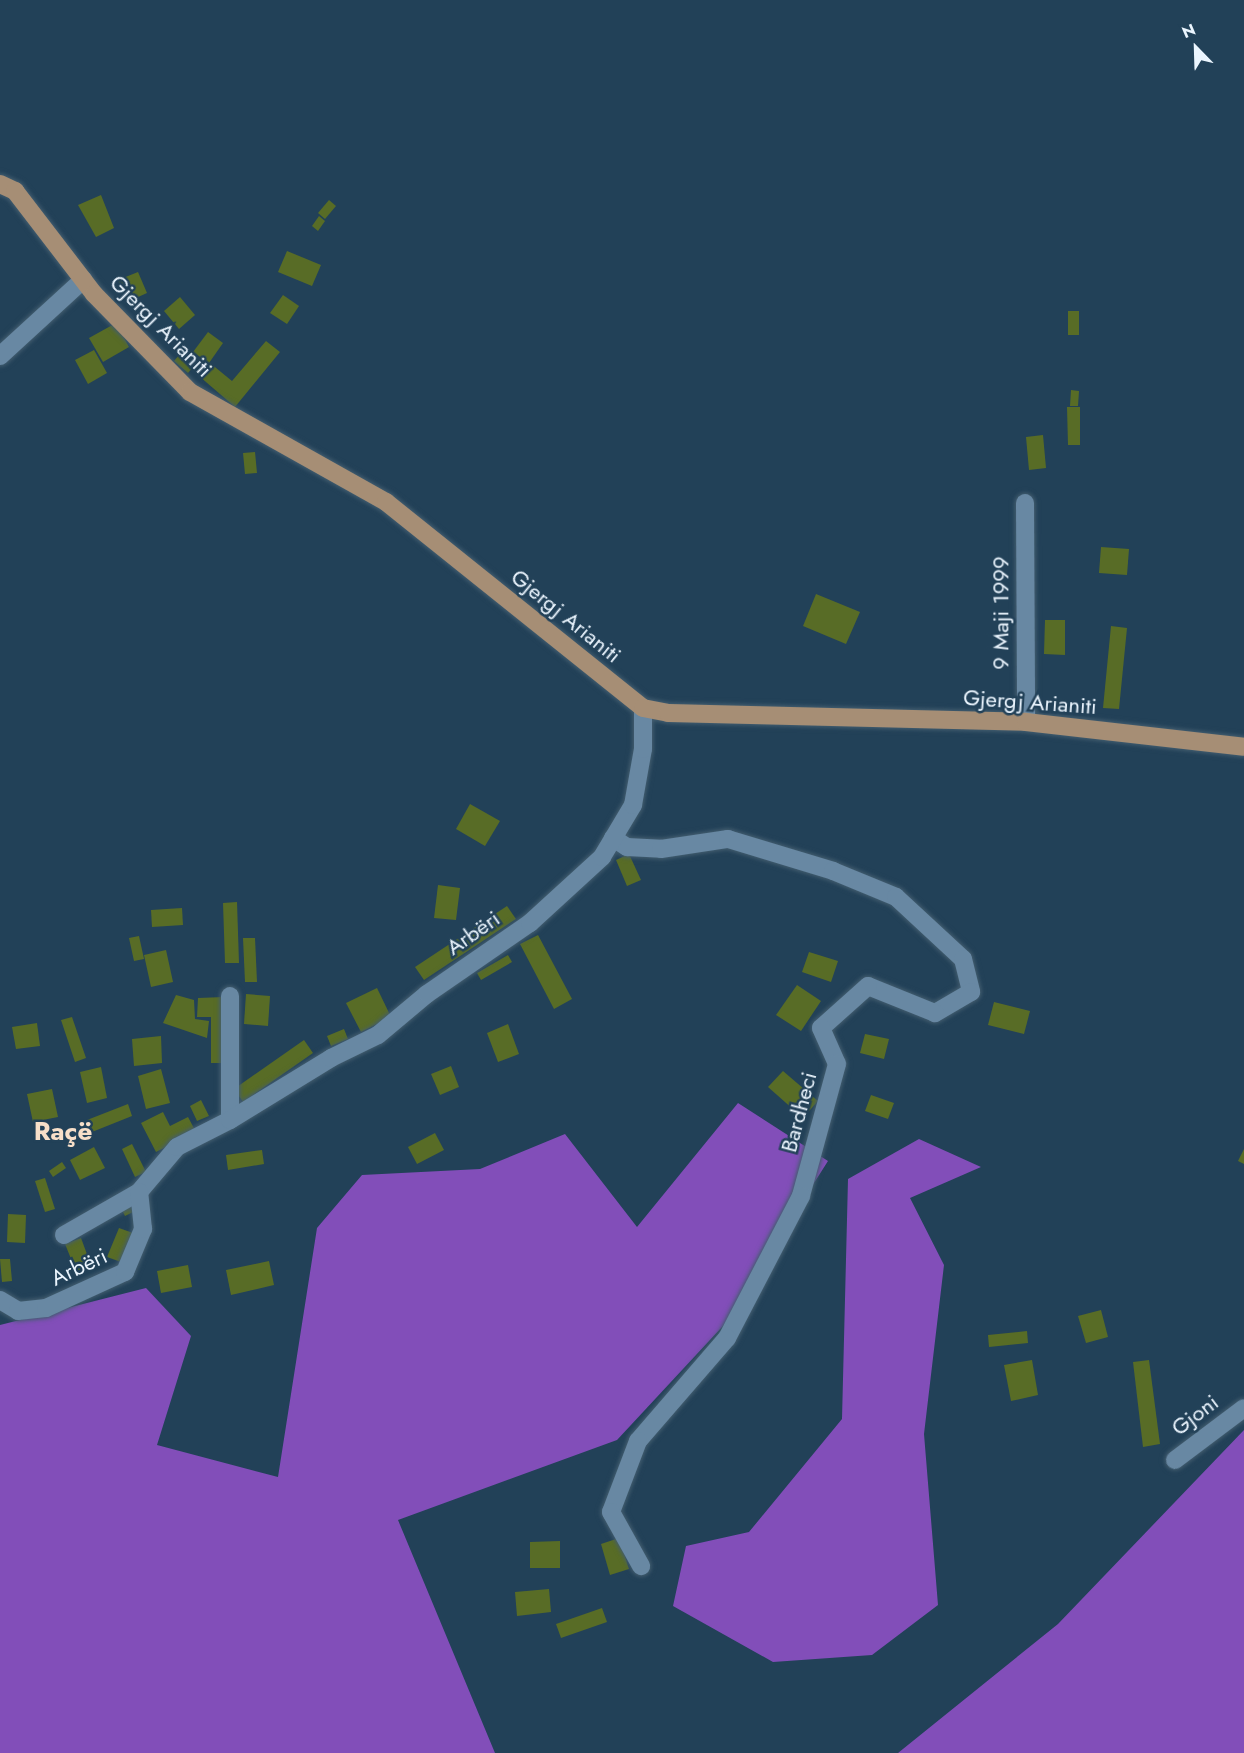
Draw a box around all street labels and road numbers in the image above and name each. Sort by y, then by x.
street label: Gjergj Arianiti [104,269,218,383]
street label: 9 Maji 1999 [988,556,1014,670]
street label: Gjergj Arianiti [506,564,626,668]
street label: Gjergj Arianiti [962,684,1098,720]
street label: Arbëri [441,905,505,961]
street label: Bardheci [776,1069,822,1155]
street label: Arbëri [47,1243,111,1291]
street label: Gjoni [1166,1389,1224,1441]

